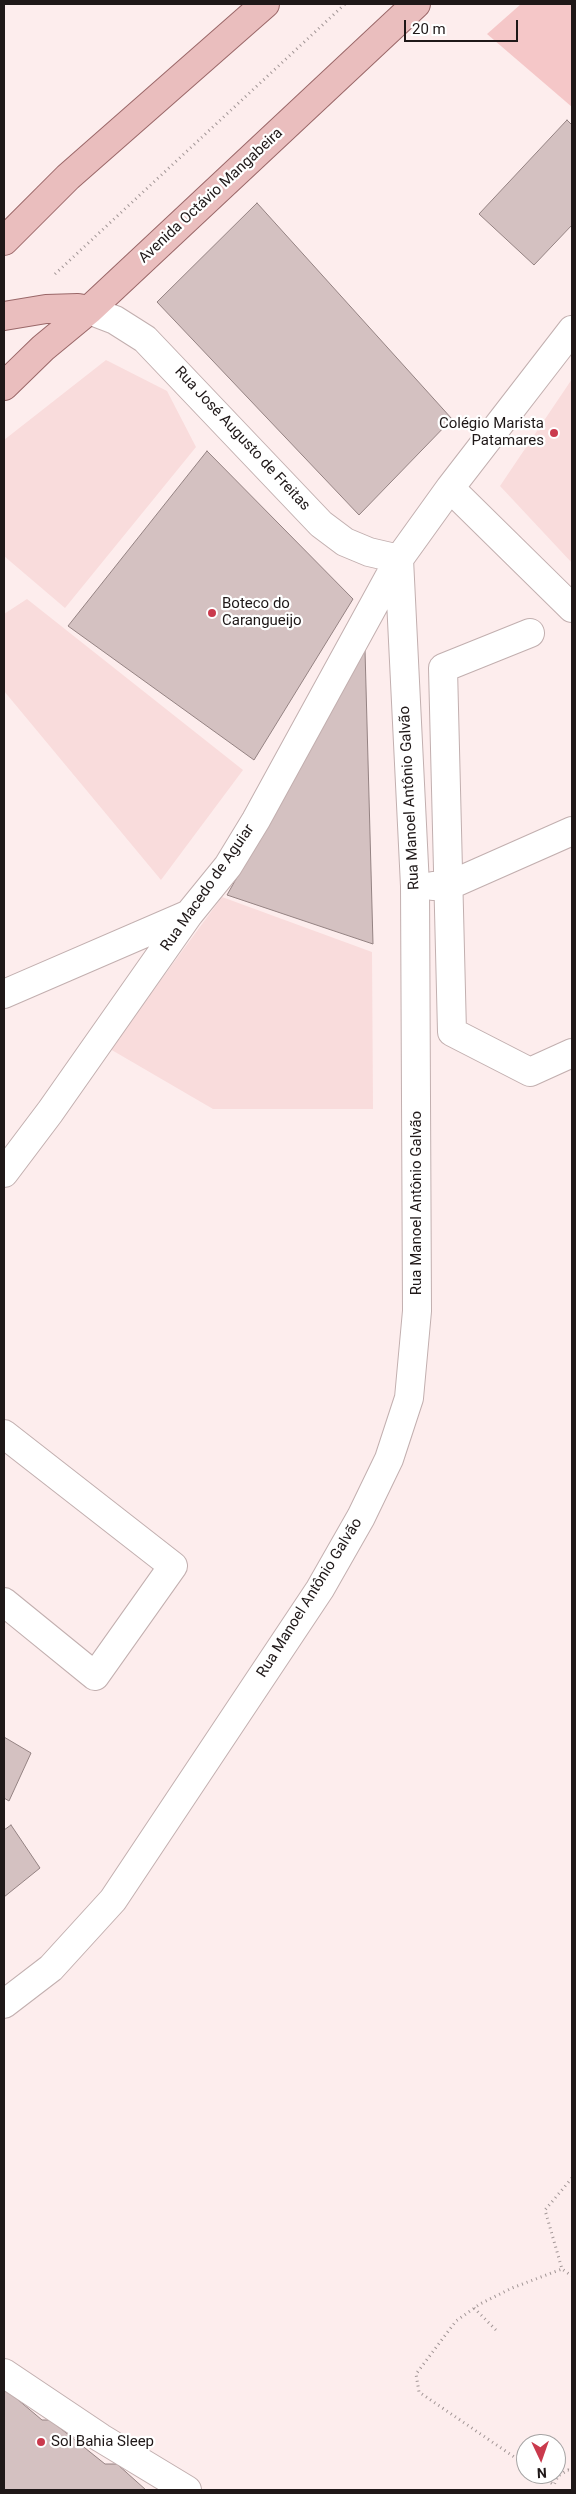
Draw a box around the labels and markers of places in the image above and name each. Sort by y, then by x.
place label: Colégio Marista Patamares [439,415,544,450]
marker: Colégio Marista Patamares [548,427,560,439]
place label: Boteco do Carangueijo [222,595,302,630]
marker: Boteco do Carangueijo [206,607,218,619]
place label: Sol Bahia Sleep [51,2433,154,2451]
marker: Sol Bahia Sleep [35,2436,47,2448]

